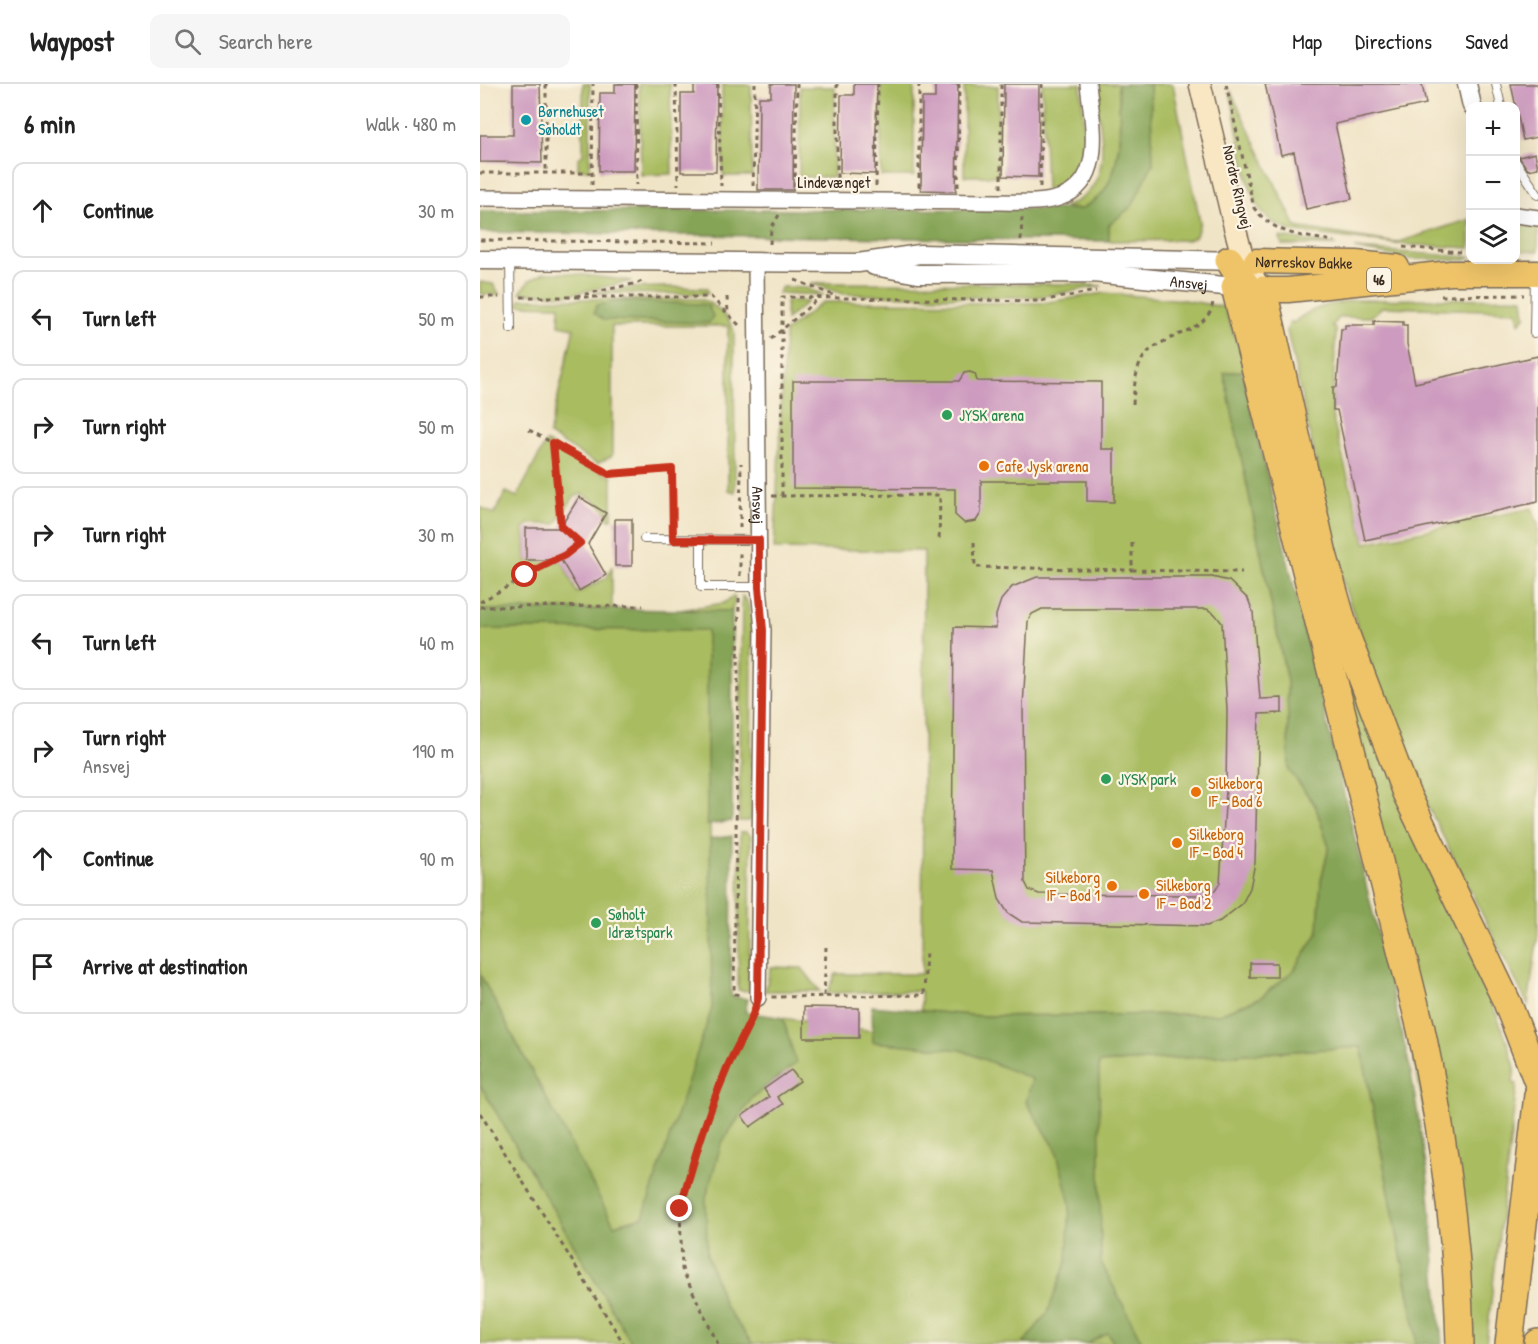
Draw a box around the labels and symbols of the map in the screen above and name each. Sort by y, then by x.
place label: Børnehuset Søholdt [538,100,604,140]
marker: Børnehuset Søholdt [519,113,533,127]
street label: Nordre Ringvej [1218,143,1258,231]
street label: Lindevænget [798,171,871,193]
street label: Nørreskov Bakke [1255,250,1354,274]
road number: 46 [1367,268,1391,292]
street label: Ansvej [1169,270,1209,295]
place label: JYSK arena [959,404,1024,426]
marker: JYSK arena [940,408,954,422]
place label: Cafe Jysk arena [996,455,1088,477]
marker: Cafe Jysk arena [977,459,991,473]
street label: Ansvej [747,486,769,524]
route start [511,561,537,587]
place label: JYSK park [1118,768,1177,790]
marker: JYSK park [1099,772,1113,786]
place label: Silkeborg IF - Bod 6 [1208,772,1263,812]
marker: Silkeborg IF - Bod 6 [1189,785,1203,799]
place label: Silkeborg IF - Bod 4 [1189,823,1244,863]
marker: Silkeborg IF - Bod 4 [1170,836,1184,850]
place label: Silkeborg IF - Bod 1 [1045,866,1100,906]
place label: Silkeborg IF - Bod 2 [1156,874,1212,914]
marker: Silkeborg IF - Bod 1 [1105,879,1119,893]
marker: Silkeborg IF - Bod 2 [1137,887,1151,901]
place label: Søholt Idrætspark [608,903,673,943]
marker: Søholt Idrætspark [589,916,603,930]
route end [666,1195,692,1221]

